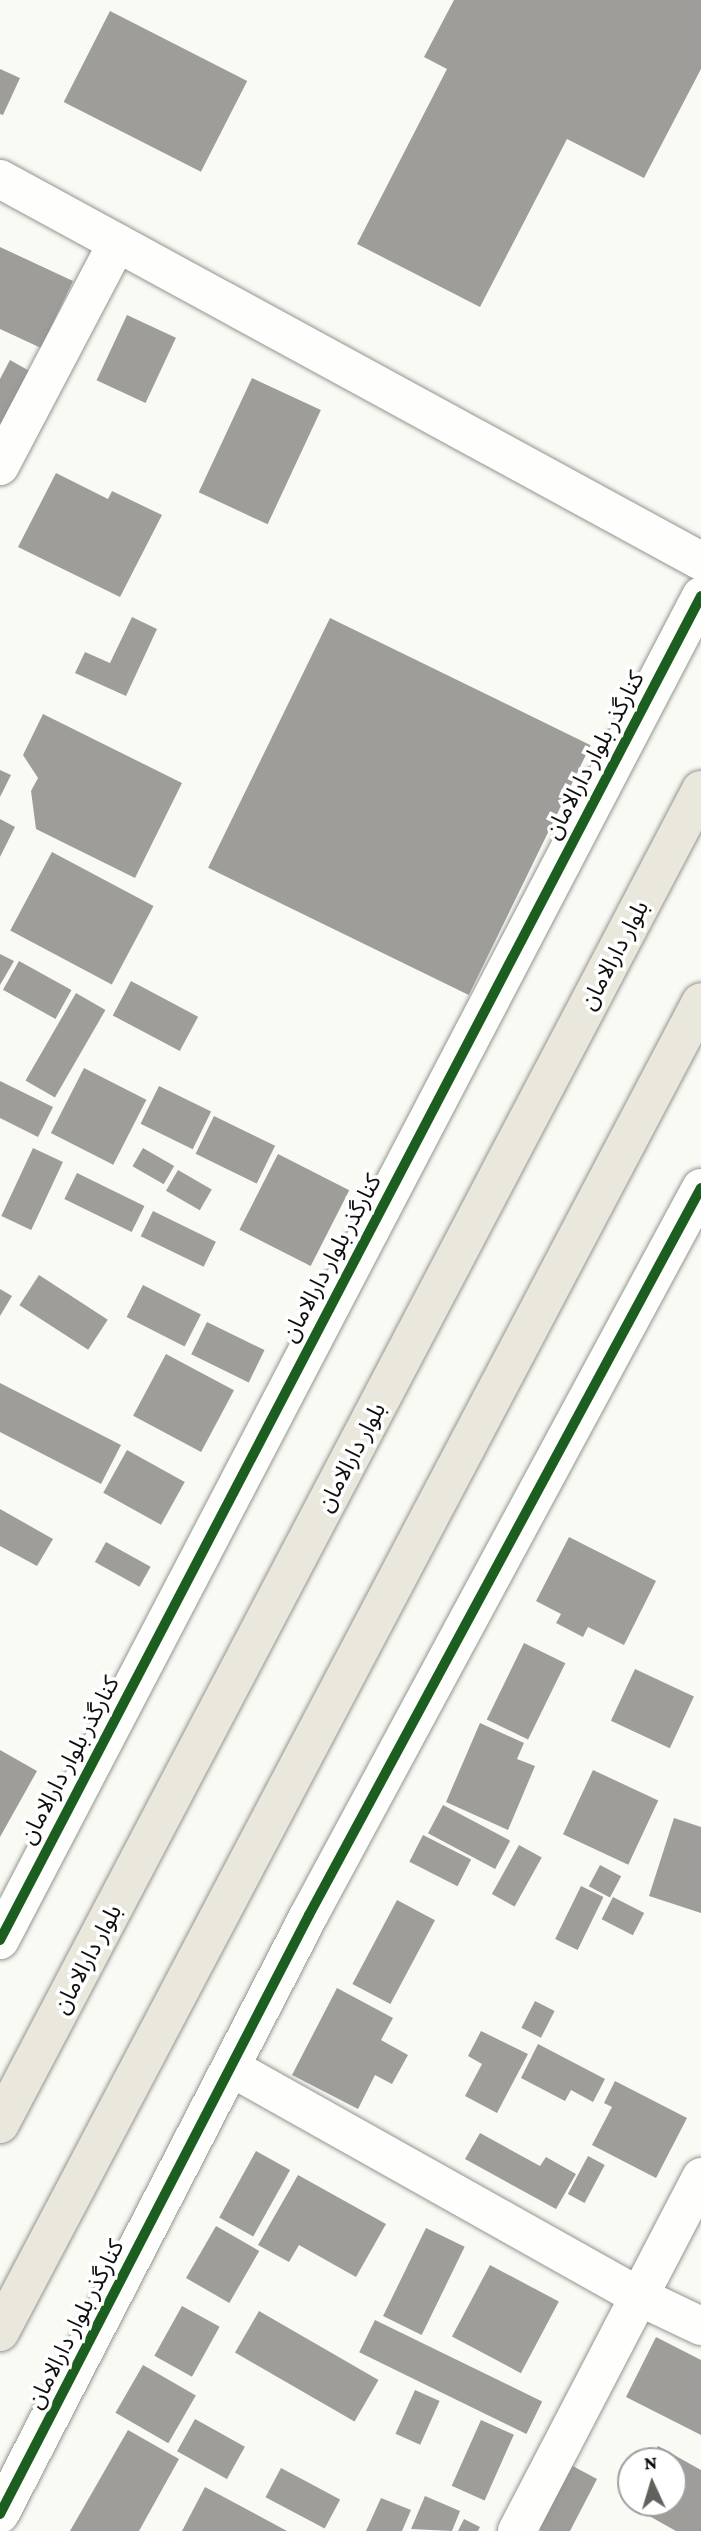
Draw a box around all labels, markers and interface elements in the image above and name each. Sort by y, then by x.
street label: کنارگذر بلوار دارالامان [538,666,650,844]
street label: بلوار دارالامان [574,896,654,1014]
street label: کنارگذر بلوار دارالامان [275,1169,387,1347]
street label: بلوار دارالامان [311,1398,391,1516]
street label: کنارگذر بلوار دارالامان [13,1671,125,1849]
street label: بلوار دارالامان [47,1900,127,2018]
street label: کنارگذر بلوار دارالامان [21,2235,129,2413]
north arrow [617,2447,687,2517]
text: N [643,2452,658,2473]

